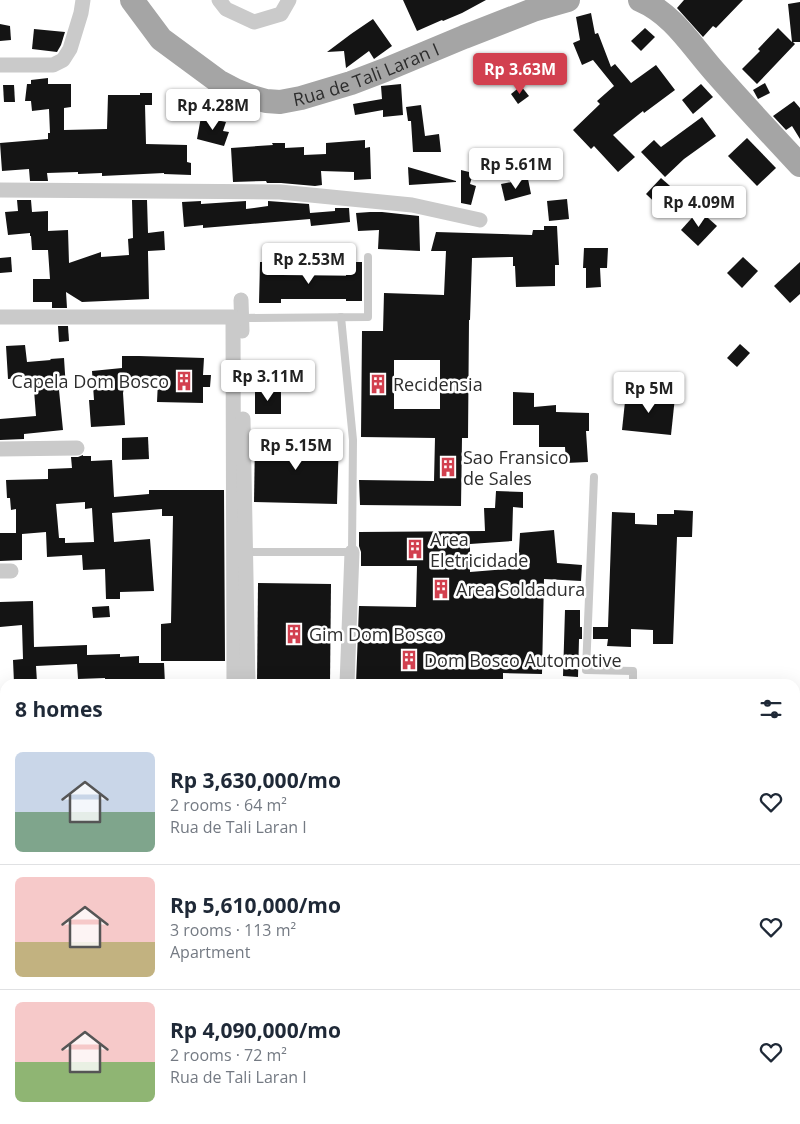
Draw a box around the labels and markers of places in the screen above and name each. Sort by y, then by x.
pin: Rp 3.63M [468,52,572,95]
pin: Rp 4.28M [161,88,265,131]
pin: Rp 5.61M [464,148,568,190]
pin: Rp 4.09M [647,186,751,228]
pin: Rp 2.53M [257,242,361,285]
pin: Rp 3.11M [216,360,320,402]
place label: Capela Dom Bosco [12,369,169,393]
building icon: Capela Dom Bosco [173,370,195,392]
place label: Recidensia [393,372,483,396]
pin: Rp 5M [614,372,684,414]
building icon: Recidensia [367,373,389,395]
pin: Rp 5.15M [244,428,348,471]
place label: Sao Fransico de Sales [463,445,569,490]
building icon: Sao Fransico de Sales [437,456,459,478]
place label: Area Eletricidade [430,527,528,572]
building icon: Area Eletricidade [404,538,426,560]
place label: Area Soldadura [456,577,585,601]
building icon: Area Soldadura [430,578,452,600]
place label: Gim Dom Bosco [309,622,444,646]
building icon: Gim Dom Bosco [283,623,305,645]
place label: Dom Bosco Automotive [424,648,622,672]
building icon: Dom Bosco Automotive [398,649,420,671]

